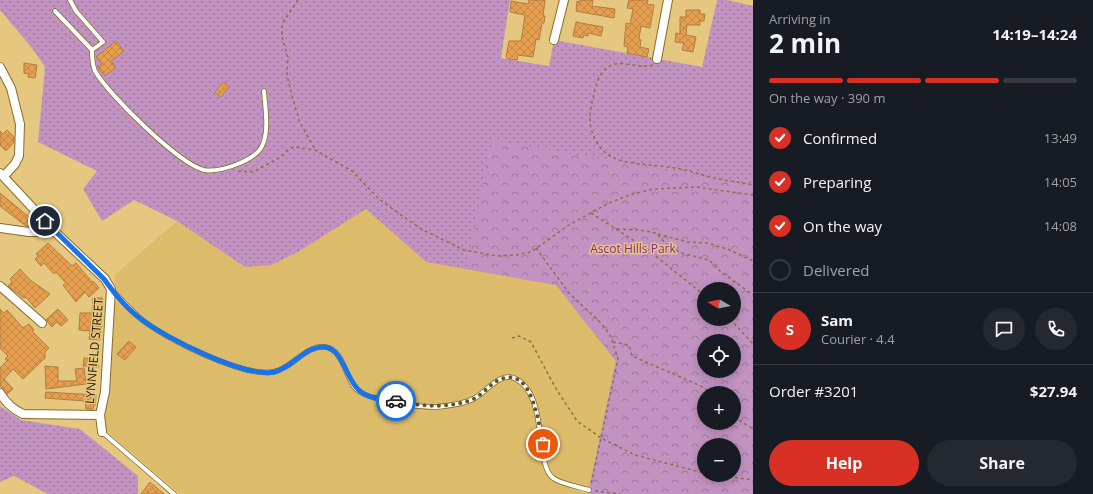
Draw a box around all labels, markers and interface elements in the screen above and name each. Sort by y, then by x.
text: Arriving in [769,10,831,28]
text: 14:19–14:24 [992,24,1077,44]
text: 2 min [769,25,841,61]
text: On the way · 390 m [769,89,885,107]
icon: check [769,127,791,149]
text: Confirmed [803,128,877,148]
text: 13:49 [1044,129,1077,147]
icon: check [769,171,791,193]
text: Preparing [803,172,871,192]
text: 14:05 [1044,173,1077,191]
pin [28,204,62,238]
icon: home [34,210,56,232]
icon: check [769,215,791,237]
text: On the way [803,216,882,236]
text: 14:08 [1044,217,1077,235]
park label: Ascot Hills Park [590,240,676,257]
text: Delivered [803,260,870,280]
north arrow [697,282,741,326]
map controls [697,282,741,482]
street label: LYNNFIELD STREET [81,297,107,404]
button: chat [983,308,1025,350]
button: phone [1035,308,1077,350]
text: Sam [821,310,853,330]
text: S [786,319,794,339]
text: Courier · 4.4 [821,330,895,348]
button: locate [697,334,741,378]
courier [376,381,416,421]
text: Order #3201 [769,381,858,401]
text: $27.94 [1030,381,1077,401]
button: + [697,386,741,430]
icon: car [385,390,407,412]
pin [526,427,560,461]
icon: bag [532,433,554,455]
button: − [697,438,741,482]
button: Help [769,440,919,486]
button: Share [927,440,1077,486]

